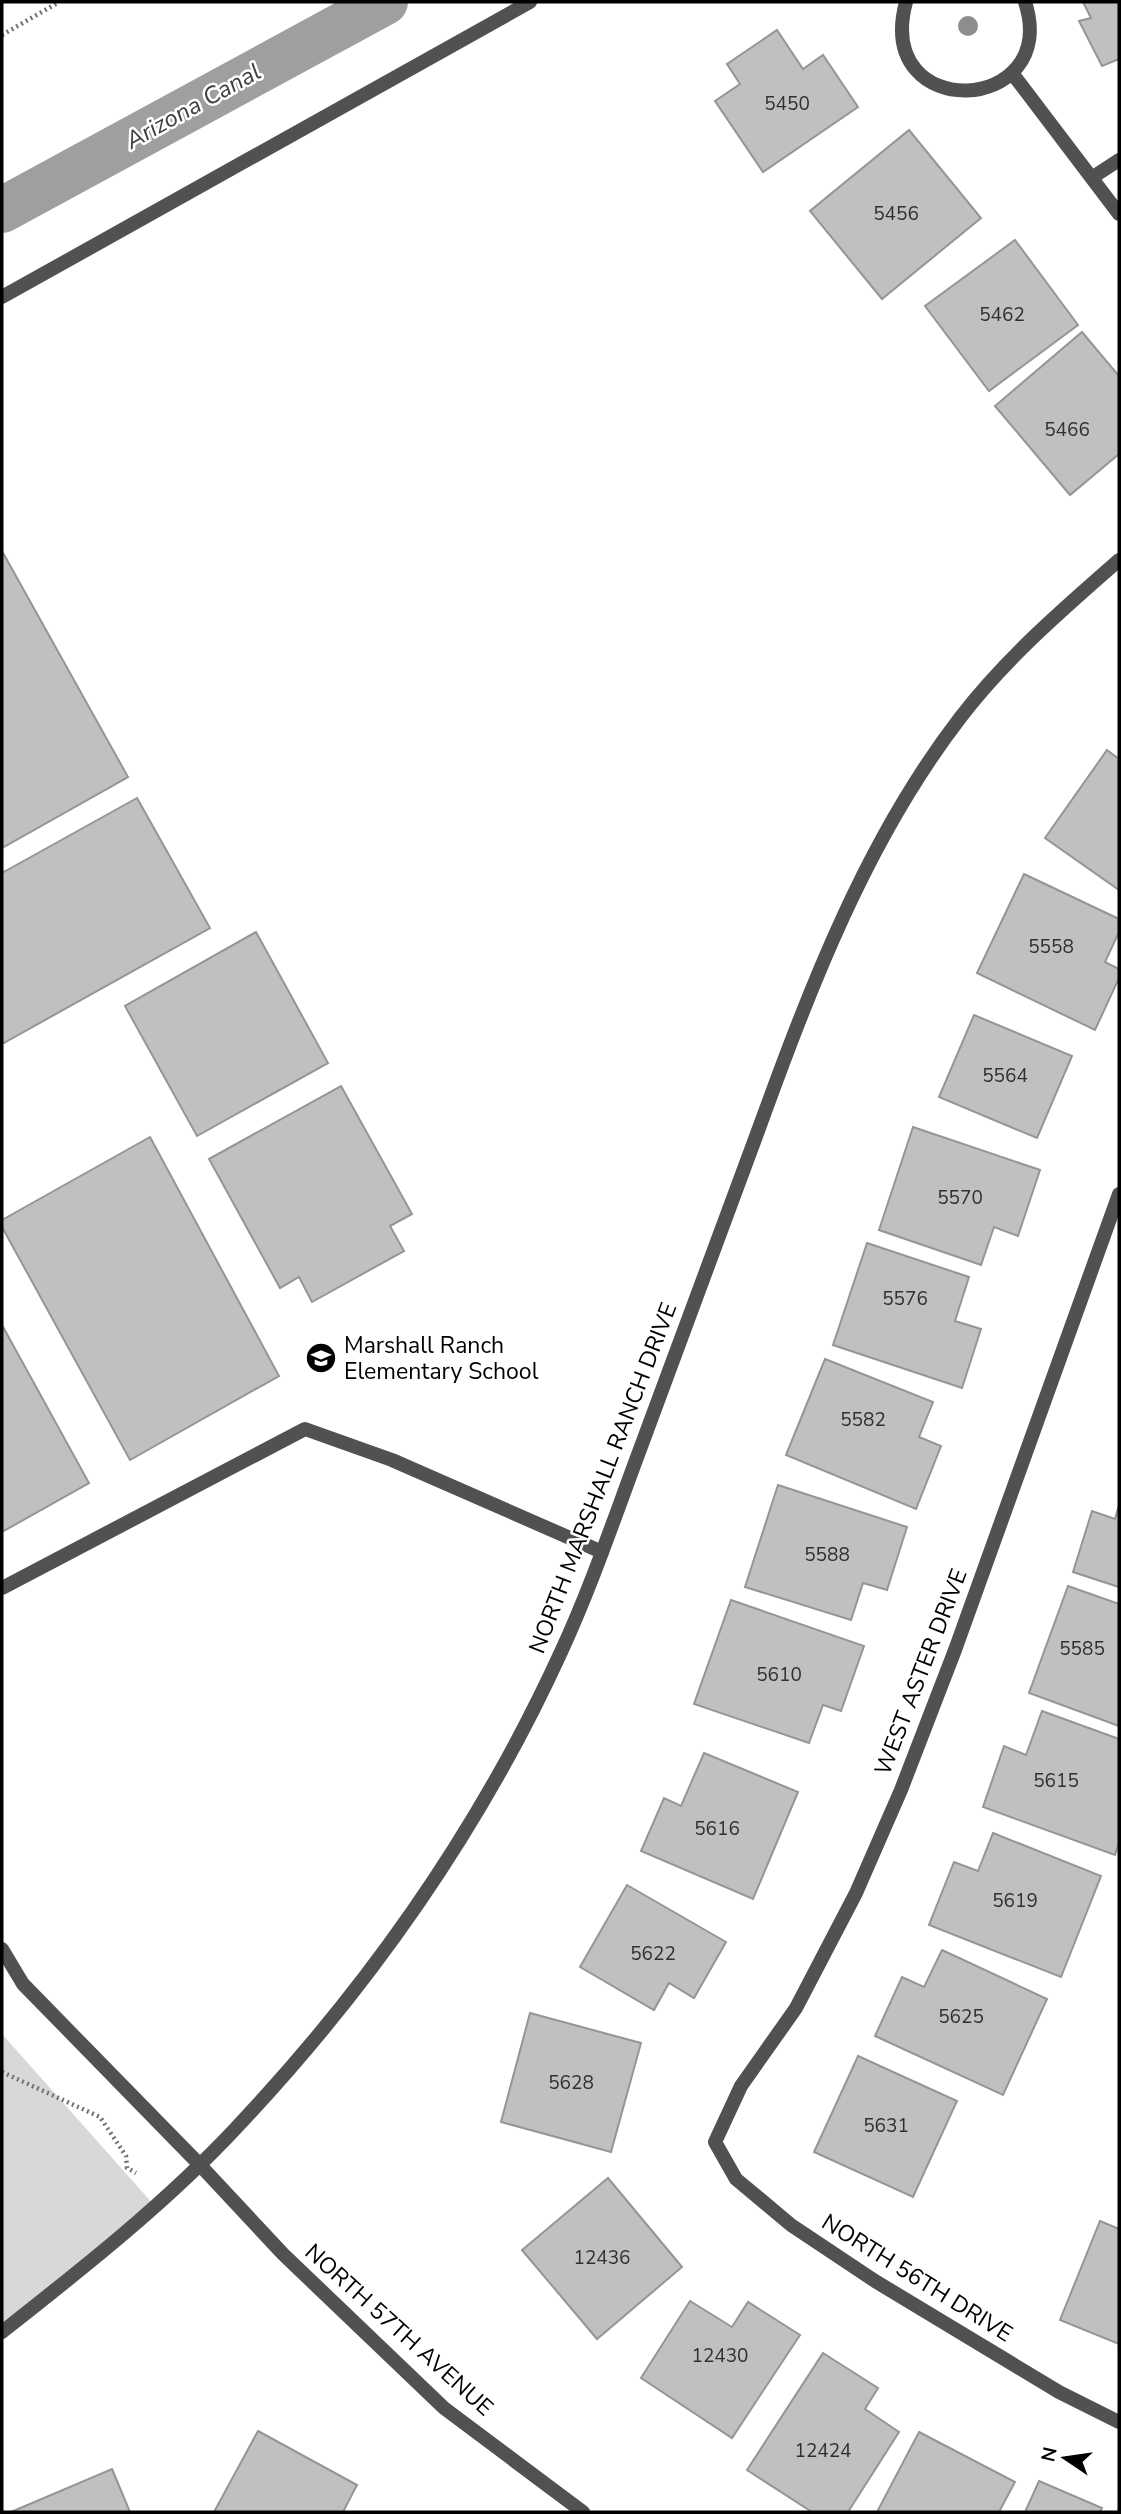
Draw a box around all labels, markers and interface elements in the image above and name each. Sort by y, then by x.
water label: Arizona Canal [119,56,266,157]
house number: 5450 [764,91,810,117]
house number: 5456 [873,201,919,227]
house number: 5462 [979,302,1025,328]
house number: 5466 [1044,417,1090,443]
house number: 5558 [1028,934,1074,960]
house number: 5564 [982,1063,1028,1089]
house number: 5570 [937,1185,983,1211]
house number: 5576 [882,1286,928,1312]
street label: NORTH MARSHALL RANCH DRIVE [522,1298,684,1658]
place label: Marshall Ranch Elementary School [344,1330,539,1387]
school or university icon: Marshall Ranch Elementary School [304,1341,338,1375]
house number: 5582 [840,1407,886,1433]
house number: 5588 [804,1542,850,1568]
street label: WEST ASTER DRIVE [867,1564,975,1780]
house number: 5585 [1059,1636,1105,1662]
house number: 5610 [756,1662,802,1688]
house number: 5615 [1033,1768,1079,1794]
house number: 5616 [694,1816,740,1842]
house number: 5619 [992,1888,1038,1914]
house number: 5622 [630,1941,676,1967]
house number: 5625 [938,2004,984,2030]
house number: 5628 [548,2070,594,2096]
house number: 5631 [863,2113,909,2139]
street label: NORTH 56TH DRIVE [816,2207,1018,2349]
street label: NORTH 57TH AVENUE [298,2237,500,2423]
house number: 12436 [573,2245,631,2271]
house number: 12430 [691,2343,749,2369]
north arrow [1030,2423,1100,2493]
house number: 12424 [794,2438,852,2464]
text: N [1035,2445,1064,2464]

